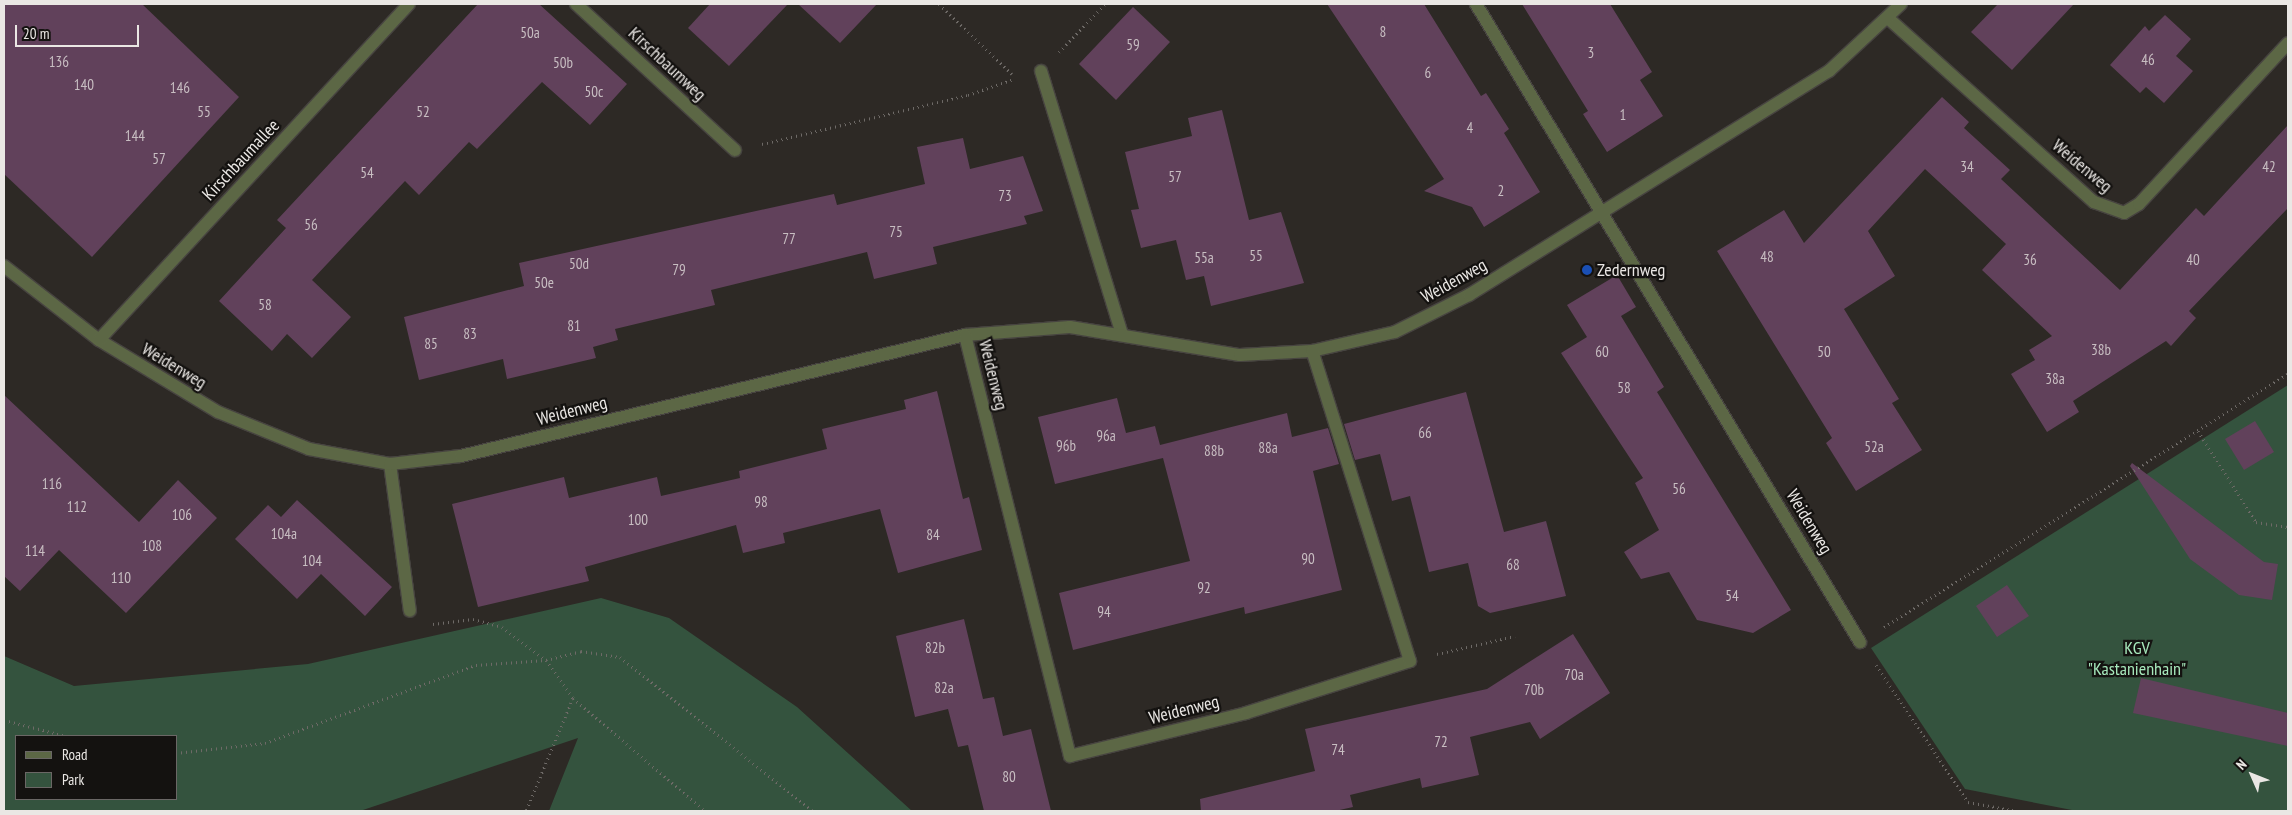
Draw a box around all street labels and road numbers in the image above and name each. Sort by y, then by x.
street label: Kirschbaumweg [624,23,710,105]
street label: Kirschbaumallee [198,115,284,205]
street label: Weidenweg [2048,135,2116,197]
street label: Weidenweg [1418,254,1490,308]
street label: Weidenweg [138,338,210,394]
street label: Weidenweg [974,338,1012,412]
street label: Weidenweg [535,392,609,430]
street label: Weidenweg [1781,486,1837,558]
street label: Weidenweg [1147,691,1221,729]

